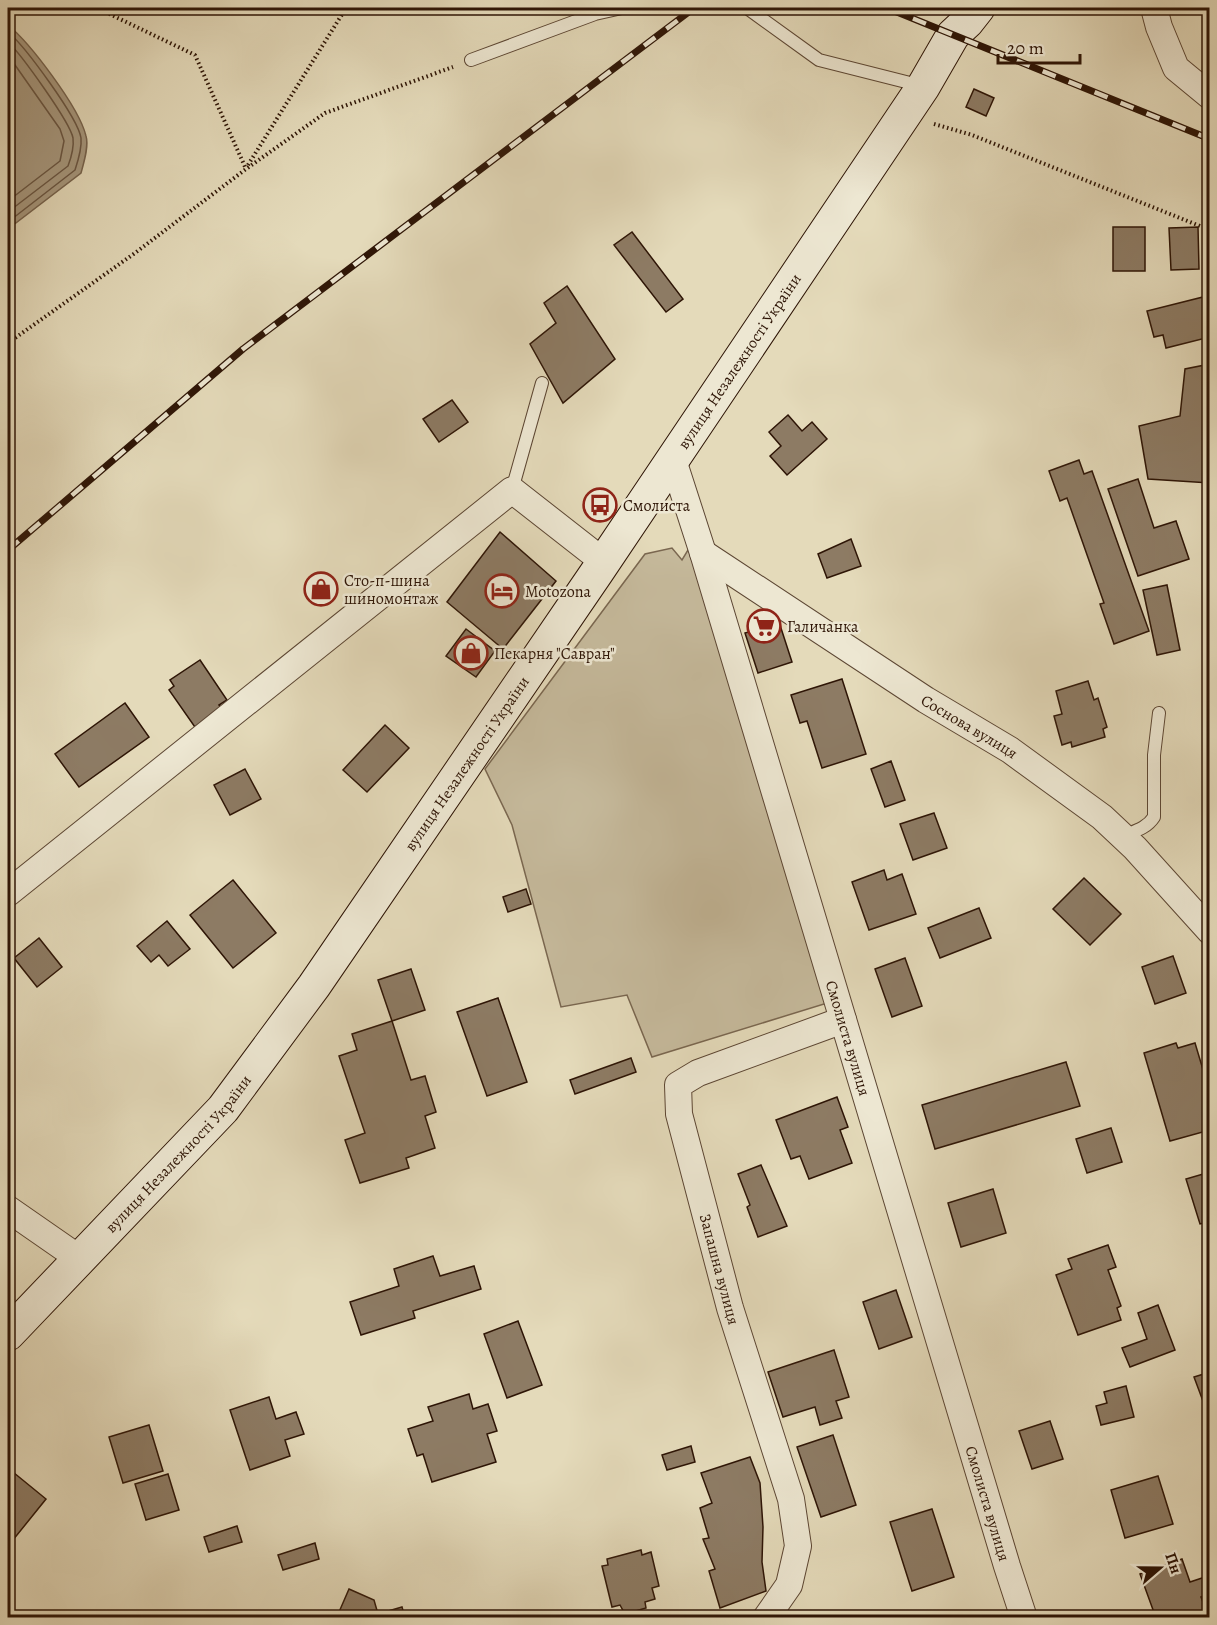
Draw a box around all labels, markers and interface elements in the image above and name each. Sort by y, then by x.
scale bar [998,27,1080,65]
text: 20 m [1007,36,1044,60]
street label: вулиця Незалежності України [673,269,807,454]
bus stop icon: Смолиста [582,487,618,523]
place label: Смолиста [623,495,691,517]
place label: Сто-п-шина шиномонтаж [344,570,439,610]
shop icon: Сто-п-шина шиномонтаж [303,571,339,607]
hotel icon: Motozona [484,573,520,609]
place label: Motozona [525,581,592,603]
supermarket icon: Галичанка [746,608,782,644]
place label: Галичанка [787,616,859,638]
shop icon: Пекарня "Савран" [453,635,489,671]
place label: Пекарня "Савран" [494,643,615,665]
street label: вулиця Незалежності України [399,672,535,856]
street label: Соснова вулиця [917,690,1022,764]
street label: Смолиста вулиця [820,978,875,1099]
street label: вулиця Незалежності України [100,1070,257,1238]
street label: Запашна вулиця [694,1211,744,1327]
street label: Смолиста вулиця [960,1443,1015,1564]
north arrow [1130,1538,1190,1598]
text: Пн [1159,1550,1187,1577]

